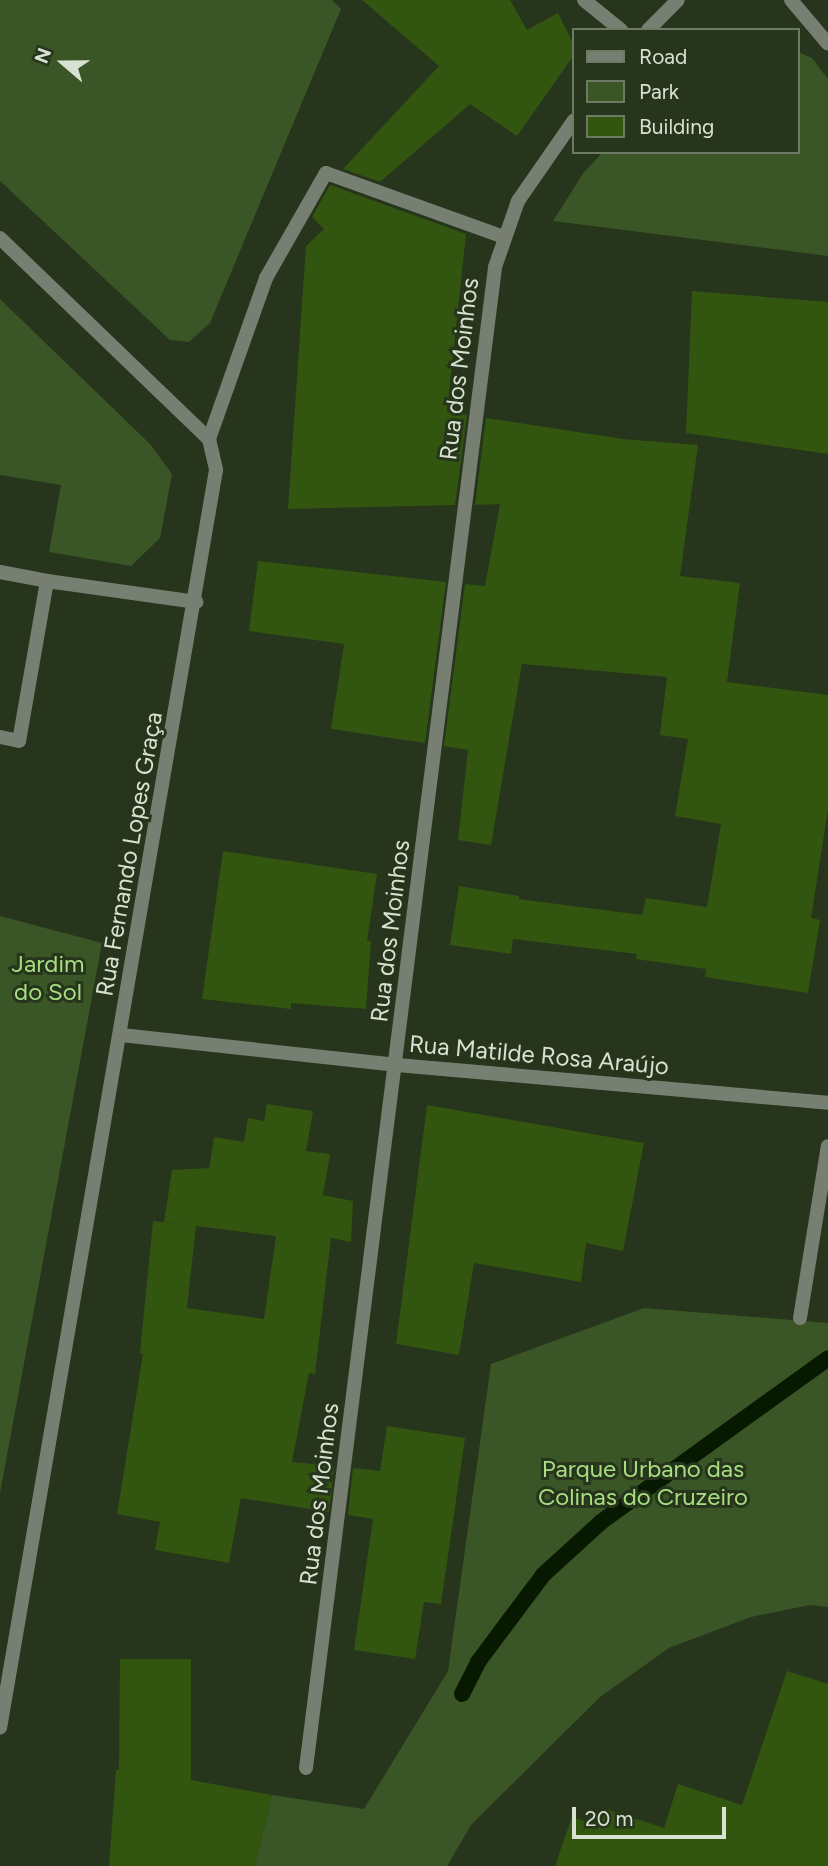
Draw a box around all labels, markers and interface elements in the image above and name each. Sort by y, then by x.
north arrow [28,28,98,98]
legend [572,28,800,154]
text: Road [639,44,687,69]
text: N [29,45,56,66]
text: Park [639,79,679,104]
text: Building [639,114,714,139]
street label: Rua dos Moinhos [434,276,484,462]
street label: Rua Fernando Lopes Graça [90,710,168,998]
street label: Rua dos Moinhos [365,838,415,1024]
park label: Jardim do Sol [12,950,84,1006]
street label: Rua Matilde Rosa Araújo [408,1029,670,1081]
street label: Rua dos Moinhos [294,1401,344,1587]
park label: Parque Urbano das Colinas do Cruzeiro [538,1455,748,1511]
scale bar [576,1792,730,1836]
text: 20 m [585,1806,633,1831]

